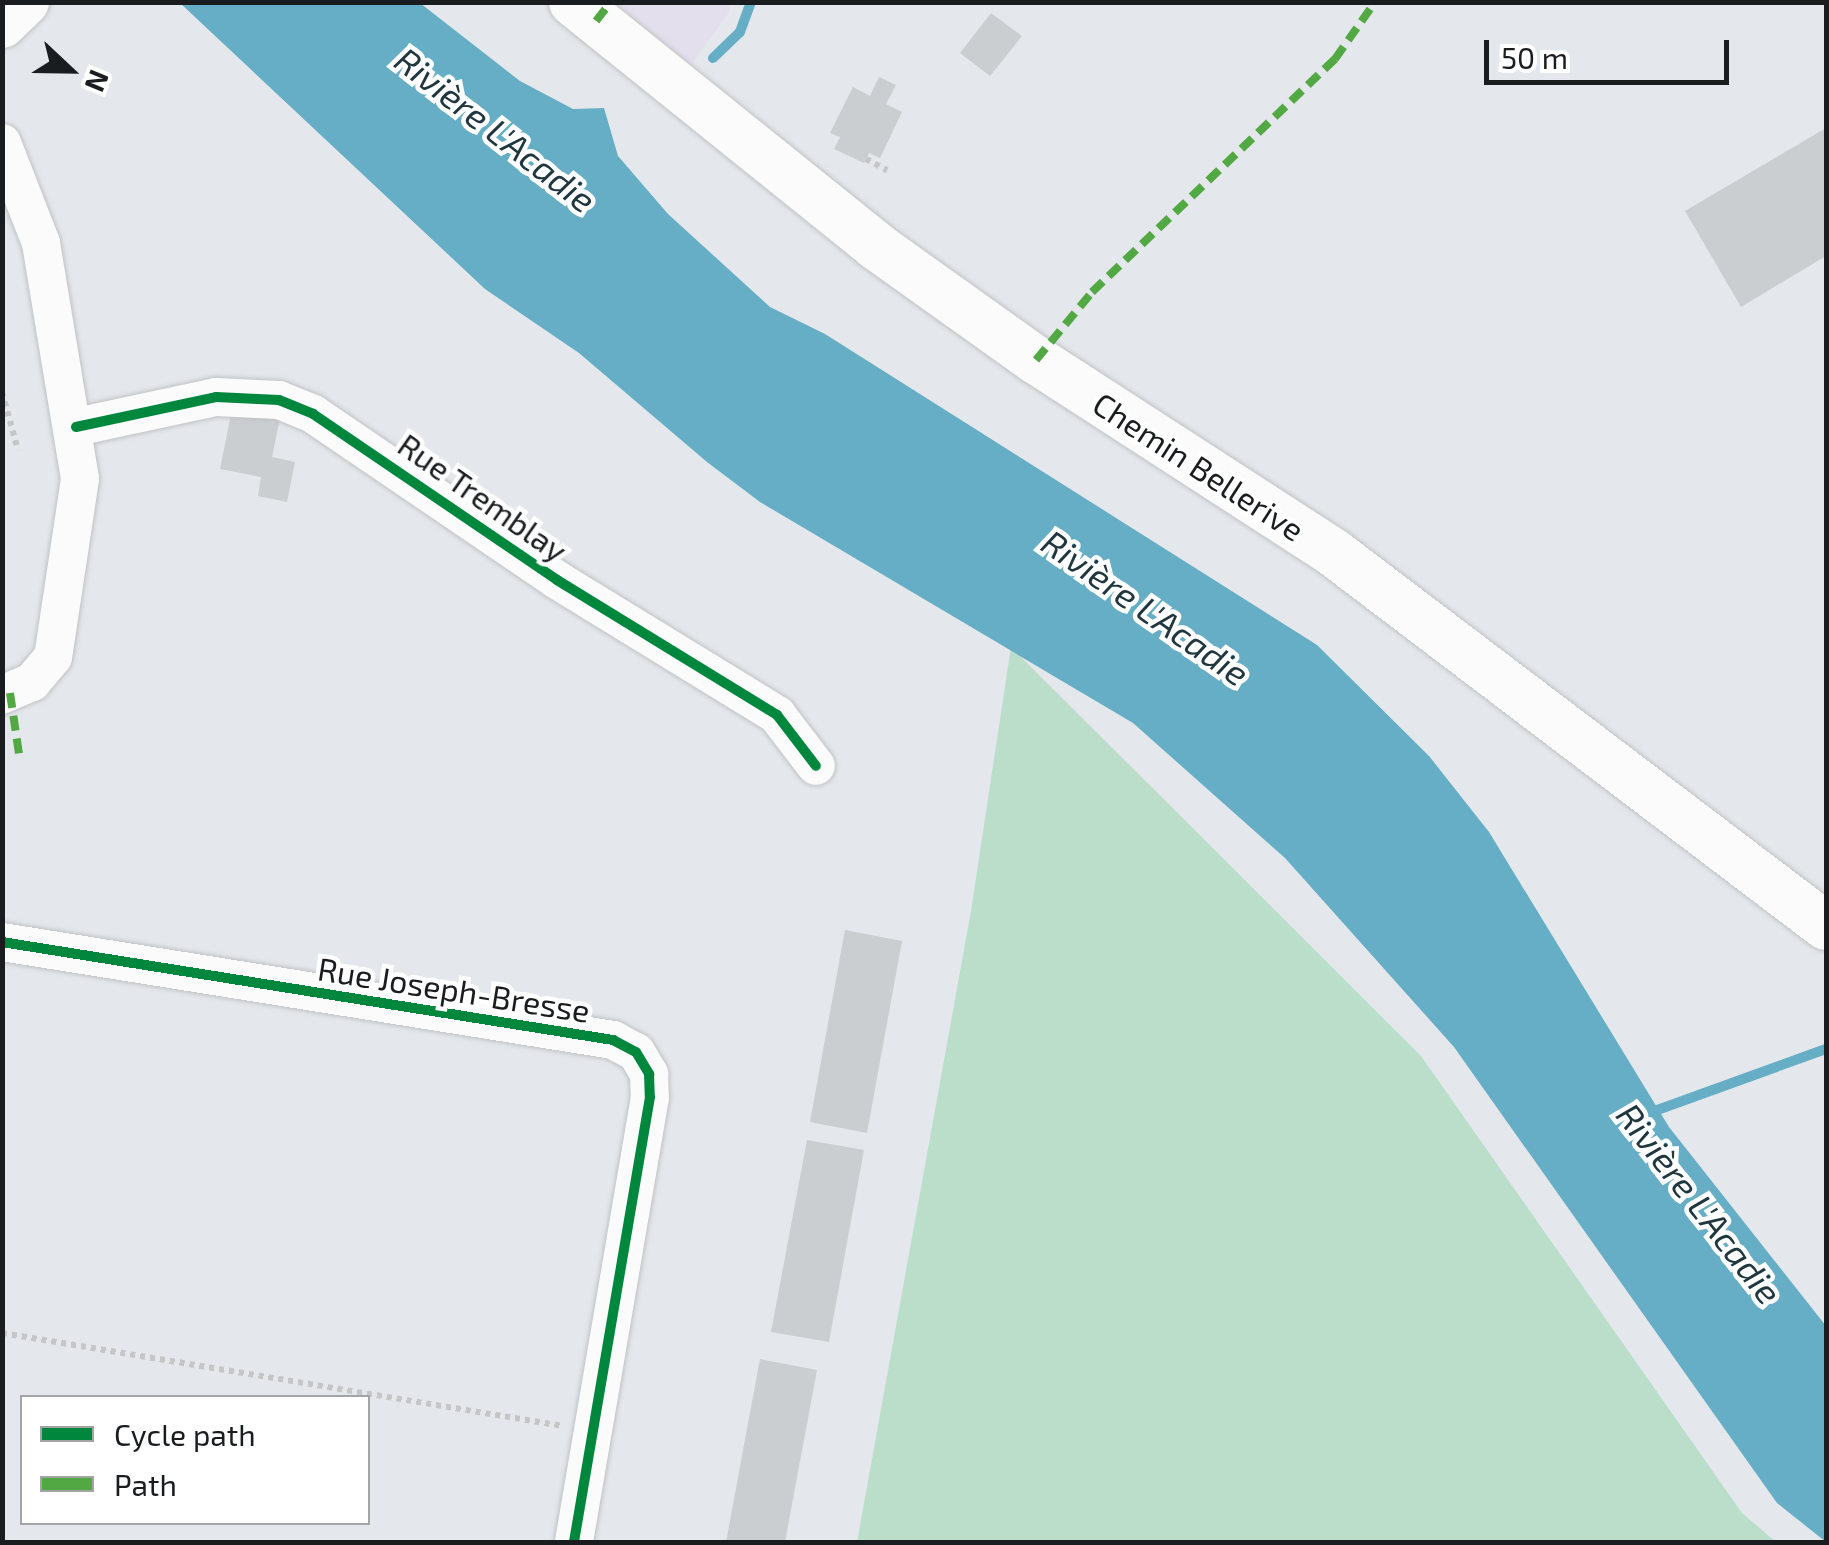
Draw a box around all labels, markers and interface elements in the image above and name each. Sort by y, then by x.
north arrow [20,20,120,120]
scale bar [1489,20,1734,82]
water label: Rivière L'Acadie [387,38,605,220]
text: 50 m [1501,39,1568,75]
text: N [78,65,117,97]
street label: Chemin Bellerive [1086,384,1312,548]
street label: Rue Tremblay [391,425,575,569]
water label: Rivière L'Acadie [1034,520,1258,694]
street label: Rue Joseph-Bresse [315,948,593,1030]
water label: Rivière L'Acadie [1609,1094,1791,1312]
legend [20,1395,370,1525]
text: Cycle path [114,1416,256,1452]
text: Path [114,1466,177,1502]

